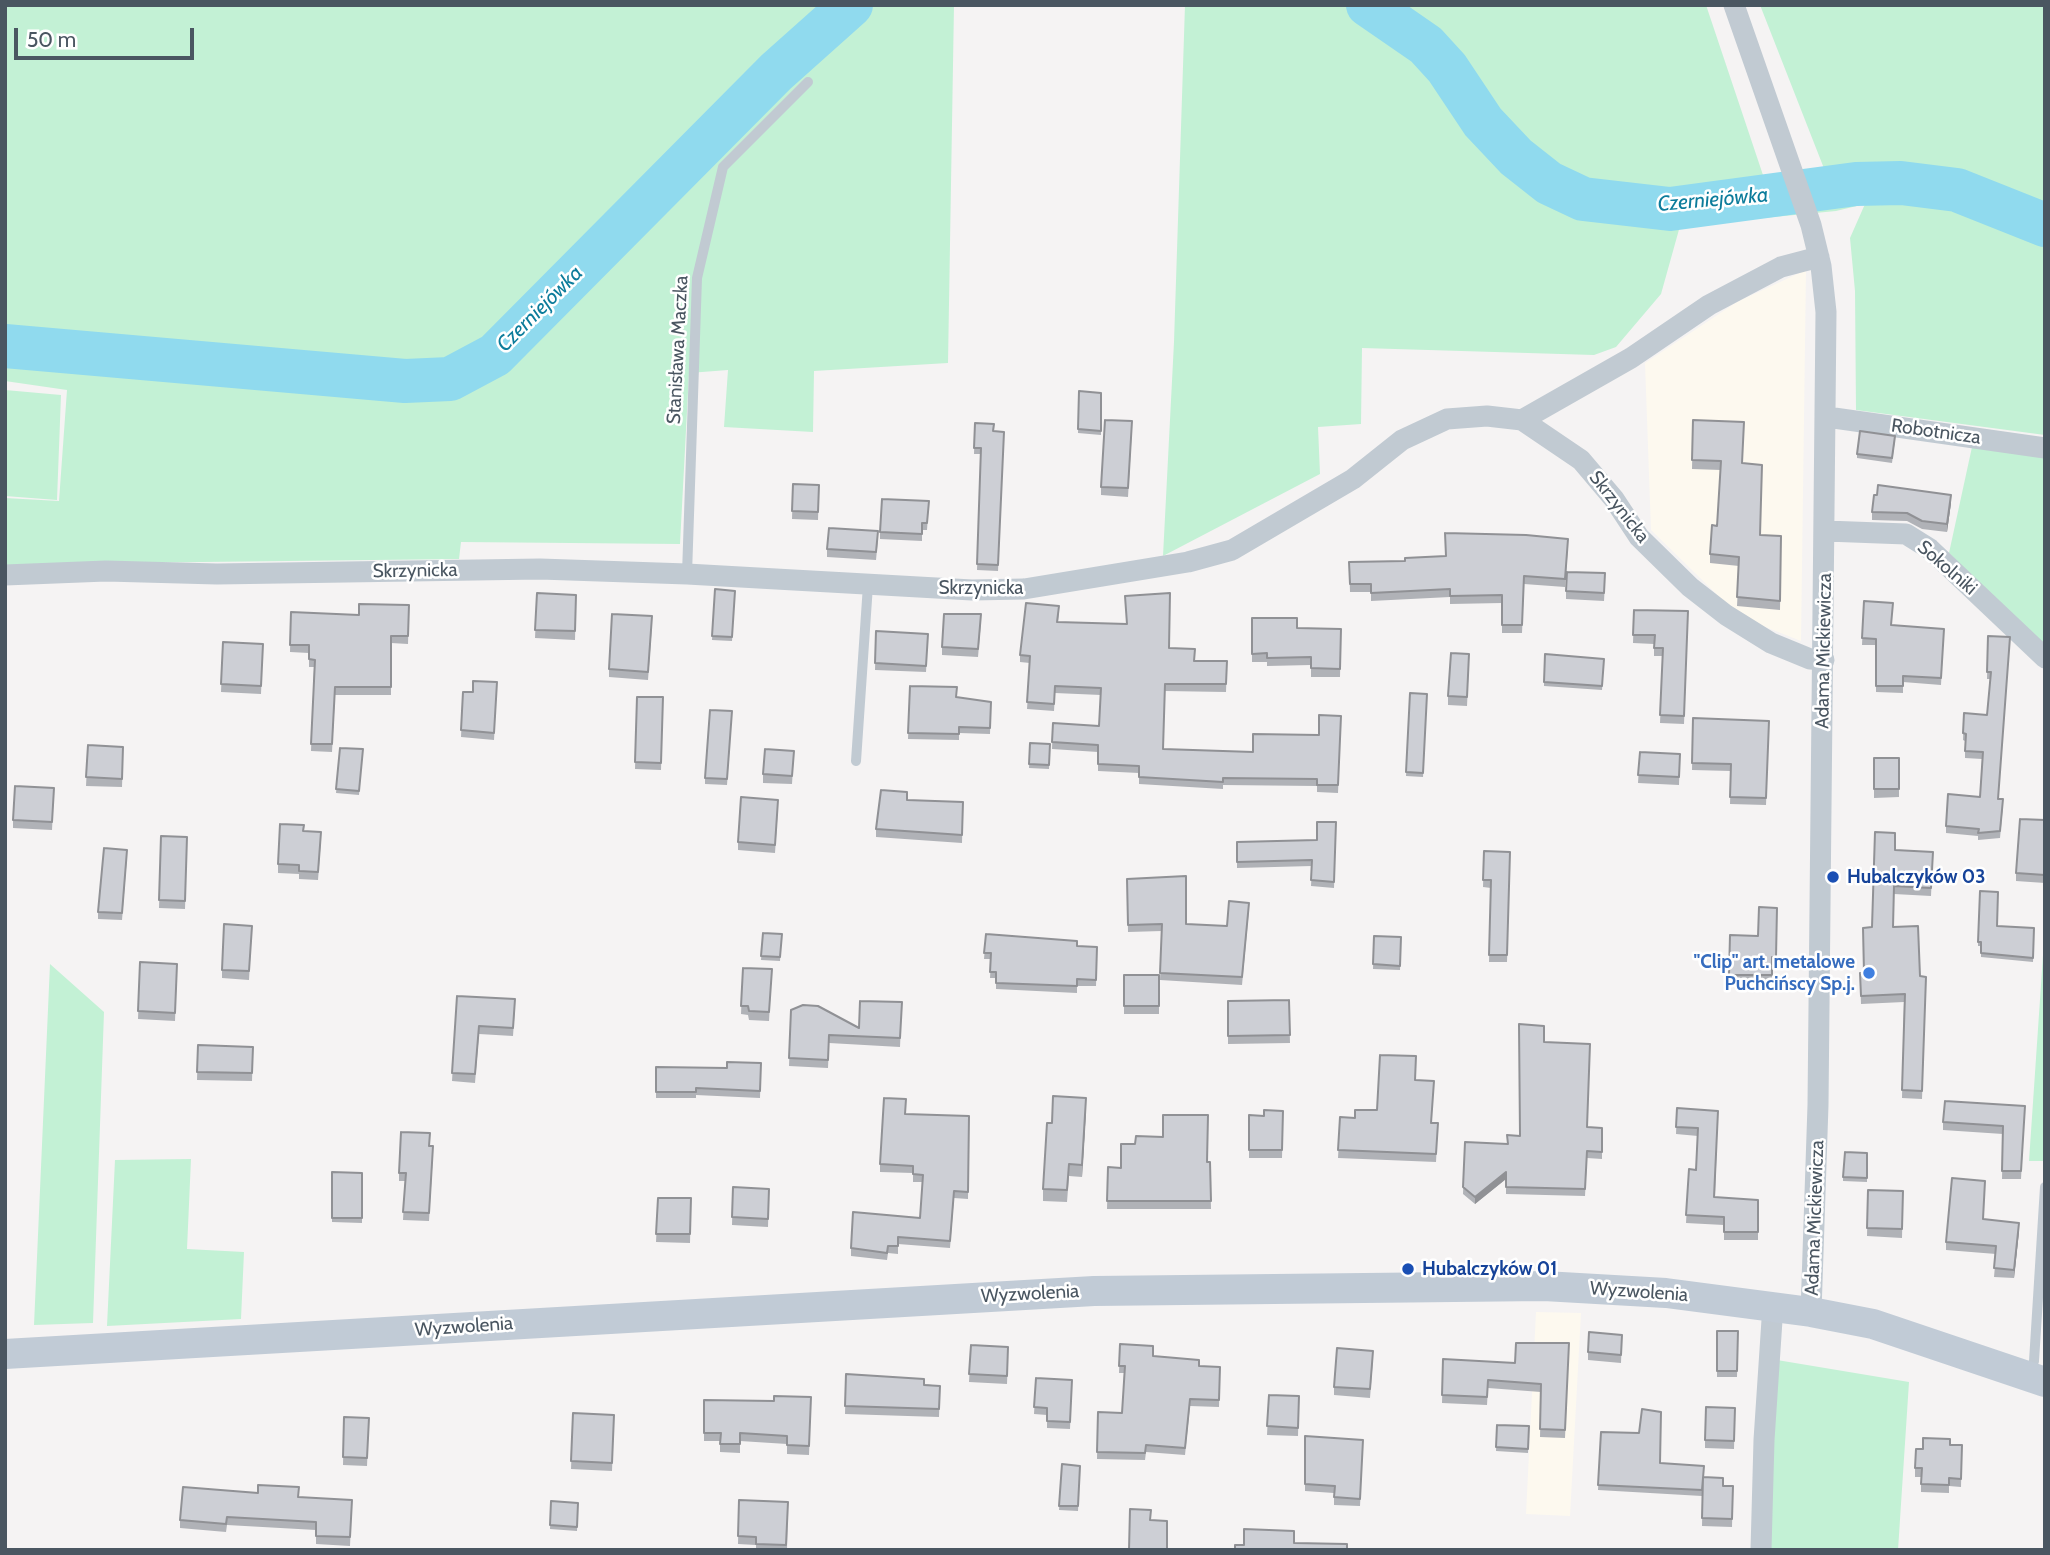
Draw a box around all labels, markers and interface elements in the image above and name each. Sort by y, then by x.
scale bar [18,14,198,58]
text: 50 m [27,27,76,52]
water label: Czerniejówka [1657,183,1769,217]
water label: Czerniejówka [492,261,588,357]
street label: Stanisława Maczka [663,275,693,425]
street label: Robotnicza [1890,414,1982,450]
street label: Skrzynicka [1584,467,1654,547]
street label: Sokolniki [1912,536,1982,600]
street label: Skrzynicka [372,559,458,583]
street label: Adama Mickiewicza [1811,573,1837,729]
street label: Skrzynicka [939,577,1023,599]
place label: Hubalczyków 03 [1847,866,1985,888]
marker: Hubalczyków 03 [1825,869,1841,885]
place label: "Clip" art. metalowe Puchcińscy Sp.j. [1694,951,1855,995]
marker: "Clip" art. metalowe Puchcińscy Sp.j. [1861,965,1877,981]
street label: Adama Mickiewicza [1801,1140,1829,1296]
place label: Hubalczyków 01 [1422,1258,1557,1280]
marker: Hubalczyków 01 [1400,1261,1416,1277]
street label: Wyzwolenia [1589,1277,1689,1307]
street label: Wyzwolenia [980,1280,1080,1308]
street label: Wyzwolenia [414,1312,514,1342]

